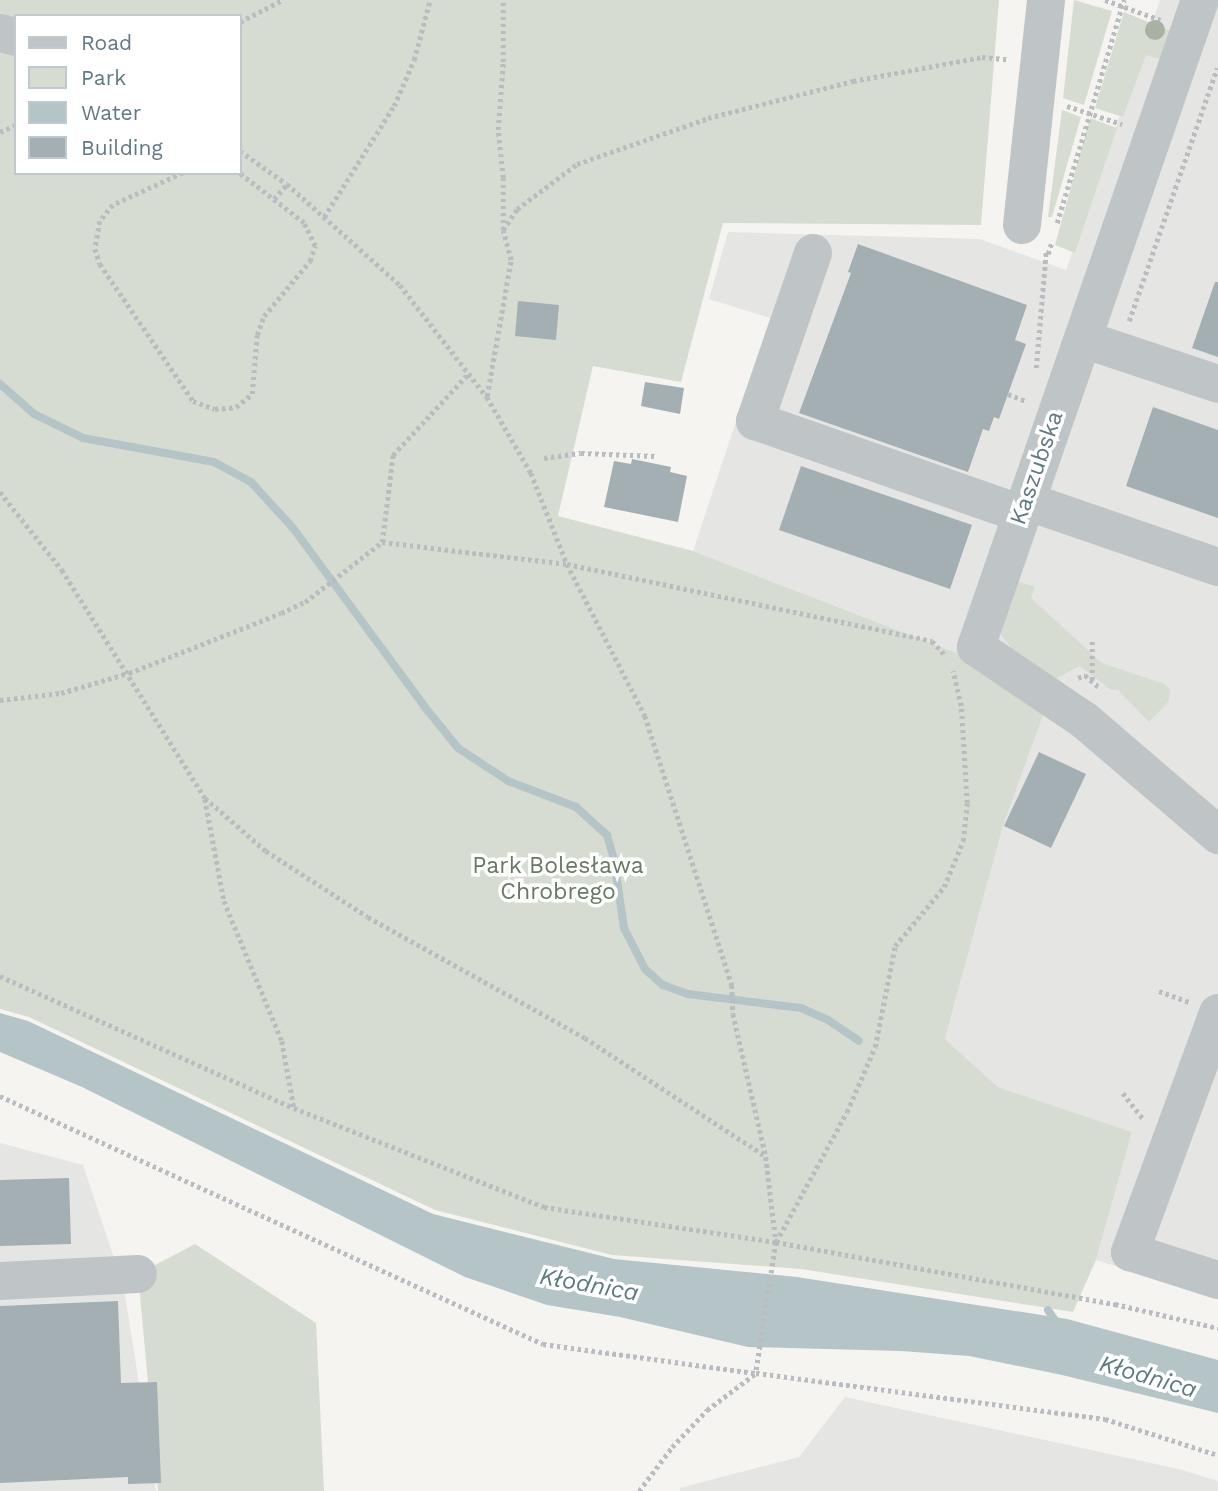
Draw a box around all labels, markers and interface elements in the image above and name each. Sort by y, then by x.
legend [14,14,242,175]
text: Road [81,30,132,55]
text: Park [81,65,126,90]
text: Water [81,100,141,125]
text: Building [81,135,163,160]
street label: Kaszubska [1005,407,1069,529]
park label: Park Bolesława Chrobrego [472,852,644,906]
water label: Kłodnica [537,1262,641,1308]
water label: Kłodnica [1096,1349,1200,1405]

